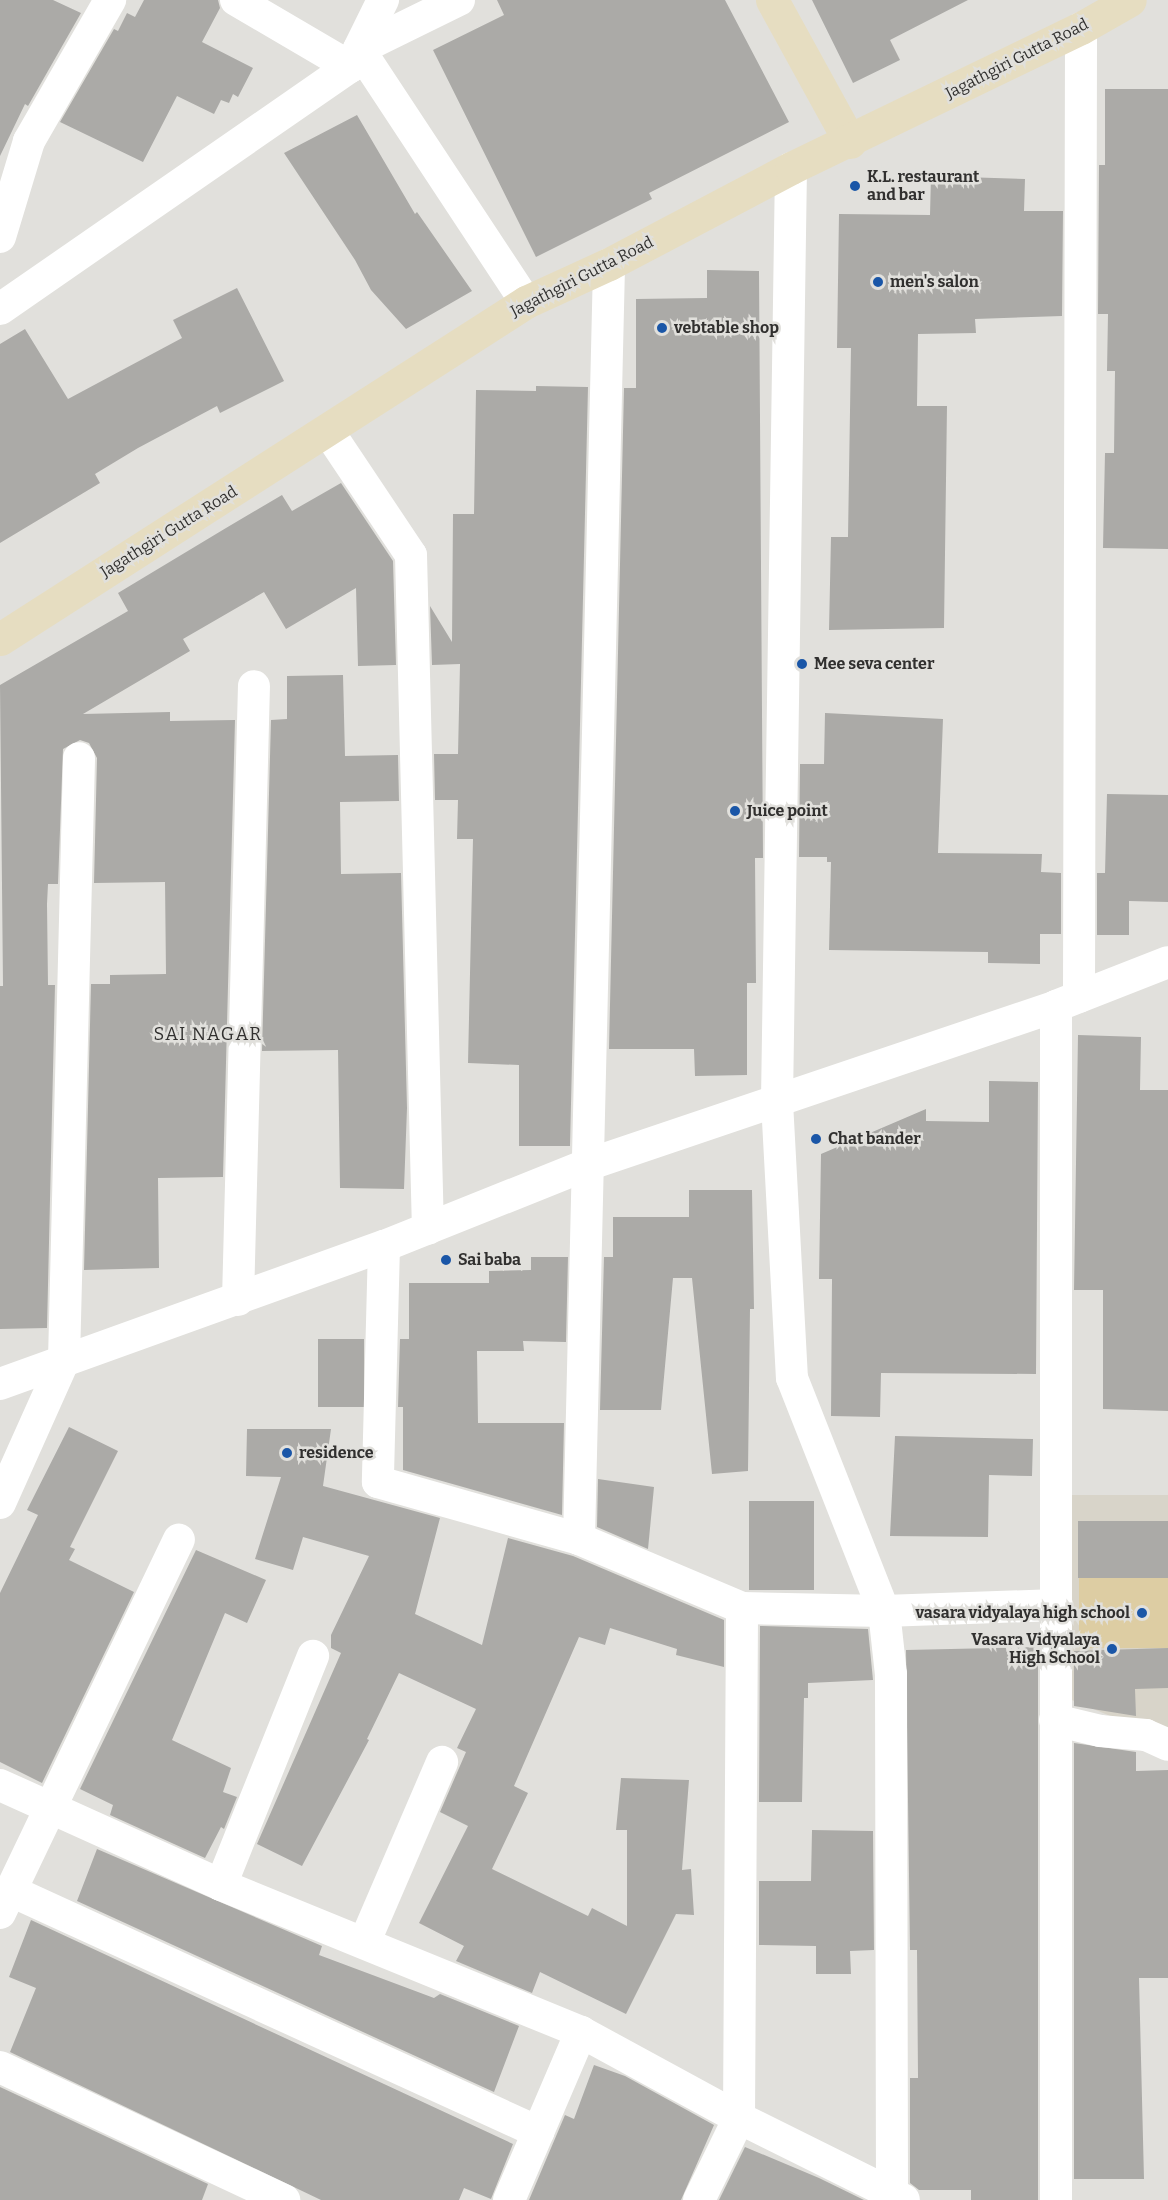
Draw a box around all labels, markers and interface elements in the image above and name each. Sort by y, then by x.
street label: Jagathgiri Gutta Road [942,15,1092,103]
place label: K.L. restaurant and bar [867,167,979,205]
marker: K.L. restaurant and bar [848,179,862,193]
street label: Jagathgiri Gutta Road [507,233,657,321]
place label: men's salon [890,272,979,292]
marker: men's salon [871,275,885,289]
place label: vebtable shop [674,318,779,338]
marker: vebtable shop [655,321,669,335]
street label: Jagathgiri Gutta Road [97,482,241,582]
place label: Mee seva center [814,654,934,674]
marker: Mee seva center [795,657,809,671]
place label: Juice point [747,801,828,821]
marker: Juice point [728,804,742,818]
district label: SAI NAGAR [154,1023,262,1045]
place label: Chat bander [828,1129,921,1149]
marker: Chat bander [809,1132,823,1146]
place label: Sai baba [458,1250,521,1270]
marker: Sai baba [439,1253,453,1267]
place label: residence [299,1443,374,1463]
marker: residence [280,1446,294,1460]
place label: vasara vidyalaya high school [915,1603,1130,1623]
marker: vasara vidyalaya high school [1135,1606,1149,1620]
place label: Vasara Vidyalaya High School [971,1630,1100,1668]
marker: Vasara Vidyalaya High School [1105,1642,1119,1656]

